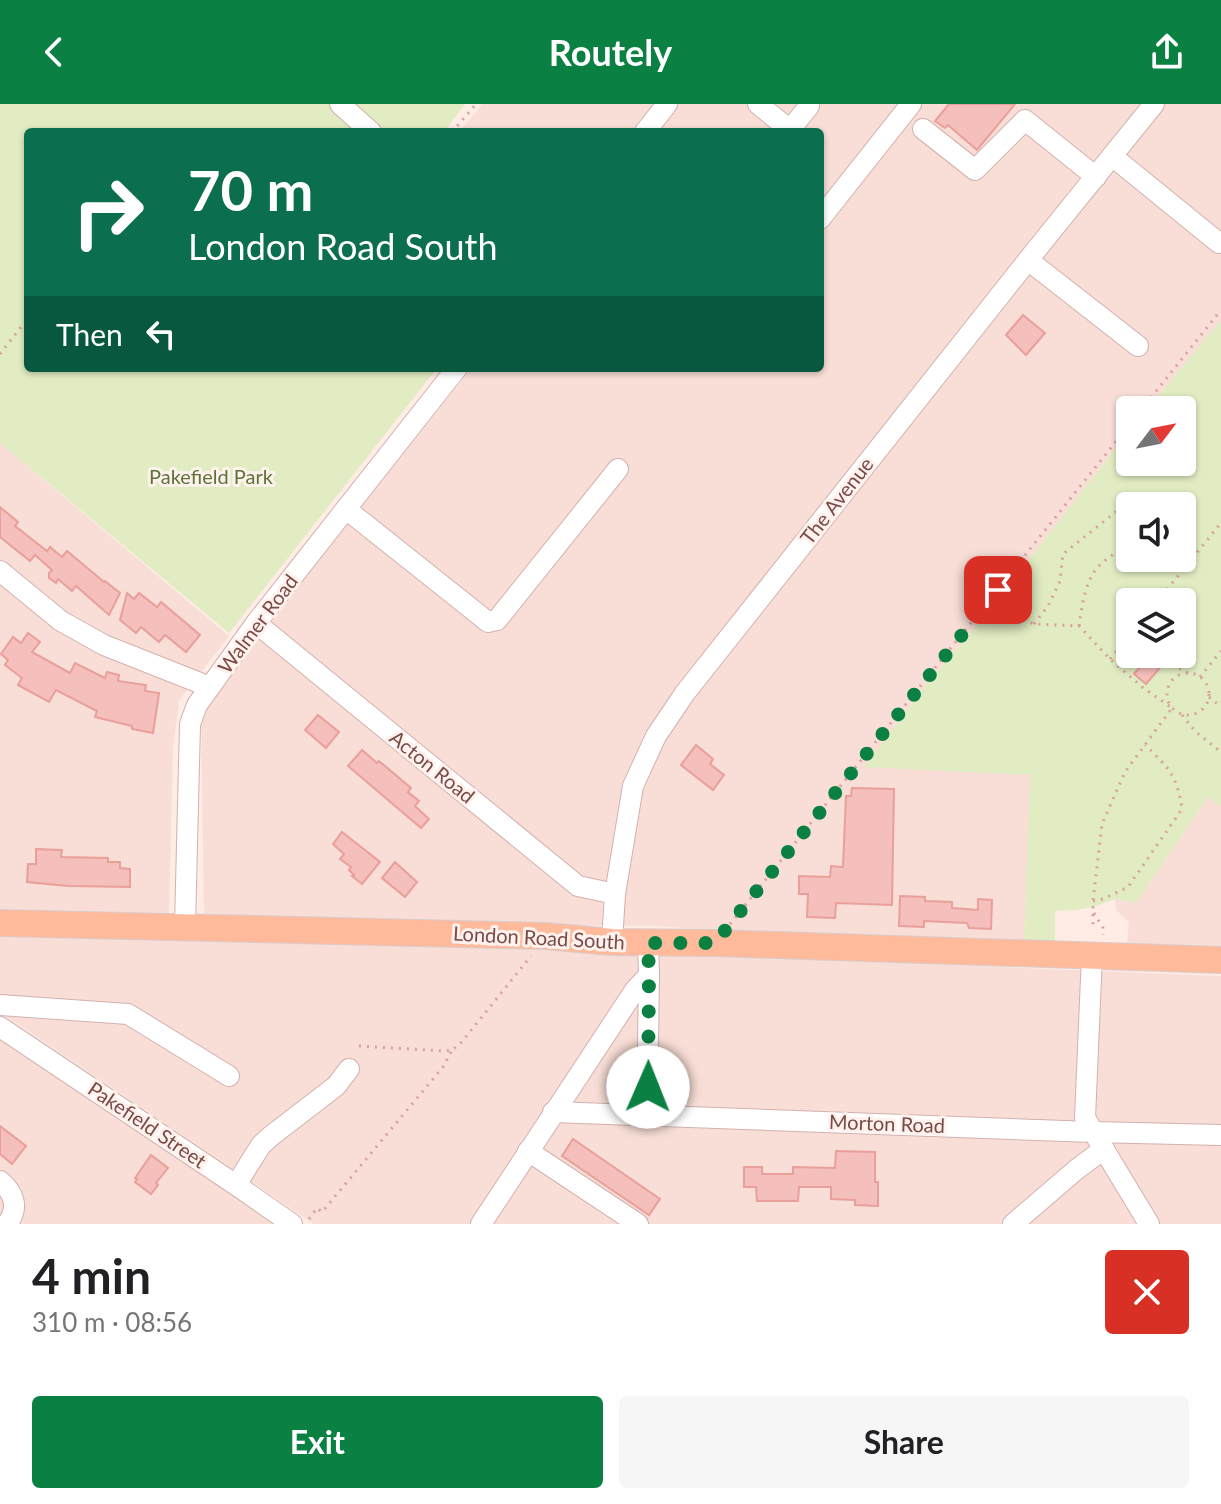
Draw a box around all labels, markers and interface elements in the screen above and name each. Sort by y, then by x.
icon: back [32,30,76,74]
text: Routely [549,30,672,74]
icon: share [1145,30,1189,74]
text: 70 m [188,156,313,223]
icon: right [56,160,160,264]
text: London Road South [188,224,498,268]
icon: left [139,312,183,356]
text: Then [56,316,123,352]
north arrow [1116,396,1196,476]
map controls [1116,396,1196,668]
street label: The Avenue [795,452,878,549]
park label: Pakefield Park [149,464,274,488]
button: sound [1116,492,1196,572]
pin [964,556,1032,624]
icon: arrive [976,568,1020,612]
street label: Walmer Road [212,569,302,678]
button: layers [1116,588,1196,668]
street label: Acton Road [385,725,480,808]
street label: London Road South [453,921,626,953]
position arrow [606,1045,690,1129]
street label: Pakefield Street [84,1076,211,1173]
street label: Morton Road [829,1109,945,1137]
text: 4 min [32,1247,151,1304]
button: close [1105,1250,1189,1334]
text: 310 m · 08:56 [32,1306,192,1338]
button: Exit [32,1396,603,1488]
button: Share [619,1396,1189,1488]

